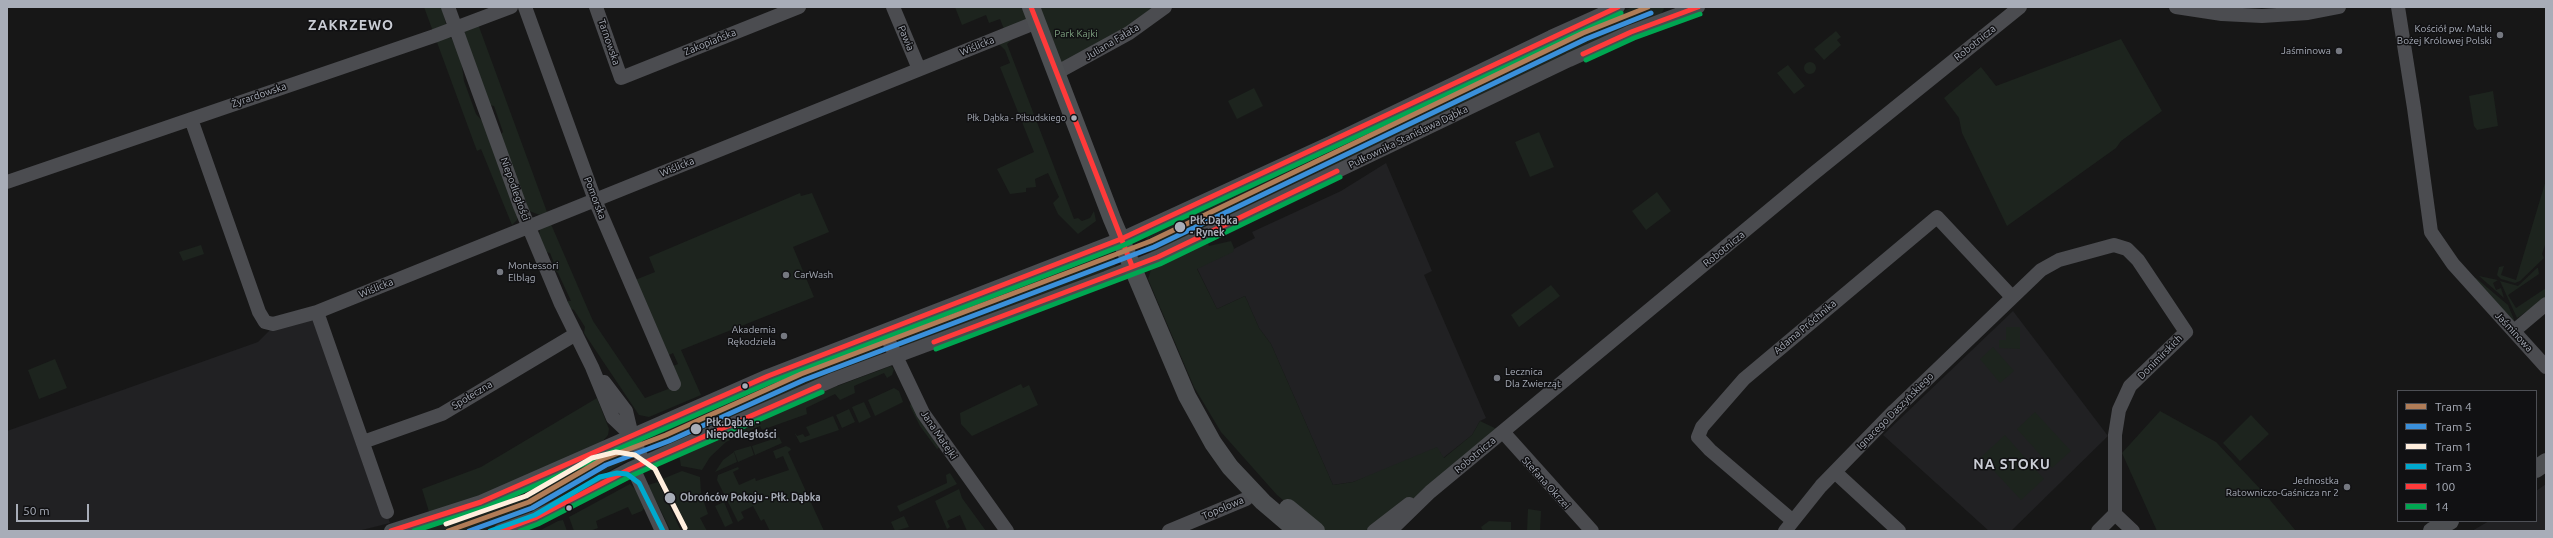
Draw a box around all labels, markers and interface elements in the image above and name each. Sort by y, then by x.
district label: ZAKRZEWO [308,17,394,33]
street label: Tarnowska [596,17,622,67]
street label: Juliana Fałata [1083,21,1141,63]
street label: Robotnicza [1952,23,1998,63]
place label: Kościół pw. Matki Bożej Królowej Polski [2397,23,2492,46]
street label: Pawia [895,24,917,52]
street label: Zakopiańska [682,26,738,58]
park label: Park Kajki [1054,28,1098,40]
marker: Kościół pw. Matki Bożej Królowej Polski [2495,30,2505,40]
street label: Wiślicka [958,34,996,58]
place label: Jaśminowa [2281,45,2331,57]
marker: Jaśminowa [2334,46,2344,56]
street label: Żyrardowska [230,80,288,110]
street label: Pułkownika Stanisława Dąbka [1346,103,1470,171]
place label: Płk. Dąbka - Piłsudskiego [967,113,1066,123]
marker: Płk. Dąbka - Piłsudskiego [1069,113,1079,123]
street label: Wiślicka [658,155,696,179]
street label: Niepodległości [498,156,532,222]
street label: Pomorska [581,175,609,221]
place label: Płk.Dąbka - Rynek [1190,215,1238,238]
marker: Płk.Dąbka - Rynek [1173,220,1187,234]
street label: Robotnicza [1701,229,1747,269]
place label: Montessori Elbląg [508,260,558,284]
marker: Montessori Elbląg [495,267,505,277]
place label: CarWash [794,269,833,281]
marker: CarWash [781,270,791,280]
street label: Wiślicka [357,276,395,300]
street label: Adama Próchnika [1771,297,1839,357]
street label: Jaśminowa [2493,310,2535,354]
place label: Akademia Rękodziela [727,324,776,348]
marker: Akademia Rękodziela [779,331,789,341]
street label: Donimirskich [2135,332,2185,382]
place label: Lecznica Dla Zwierząt [1505,366,1561,390]
street label: Ignacego Daszyńskiego [1854,370,1936,452]
marker: Lecznica Dla Zwierząt [1492,373,1502,383]
street label: Społeczna [450,378,494,412]
unlabelled marker [740,381,750,391]
legend [2397,390,2537,522]
text: Tram 4 [2435,400,2472,413]
street label: Jana Matejki [918,408,960,462]
place label: Płk.Dąbka - Niepodległości [706,417,777,440]
text: Tram 5 [2435,420,2472,433]
marker: Płk.Dąbka - Niepodległości [689,422,703,436]
street label: Robotnicza [1452,434,1498,476]
text: Tram 1 [2435,440,2472,453]
street label: Stefana Okrzei [1520,455,1572,511]
district label: NA STOKU [1973,456,2051,472]
text: Tram 3 [2435,460,2472,473]
place label: Jednostka Ratowniczo-Gaśnicza nr 2 [2226,475,2339,498]
text: 100 [2435,480,2455,493]
marker: Jednostka Ratowniczo-Gaśnicza nr 2 [2342,482,2352,492]
marker: Obrońców Pokoju - Płk. Dąbka [663,491,677,505]
place label: Obrońców Pokoju - Płk. Dąbka [680,492,821,504]
street label: Topolowa [1200,494,1246,522]
scale bar [18,496,91,522]
text: 14 [2435,500,2449,513]
unlabelled marker [564,503,574,513]
text: 50 m [23,504,50,517]

